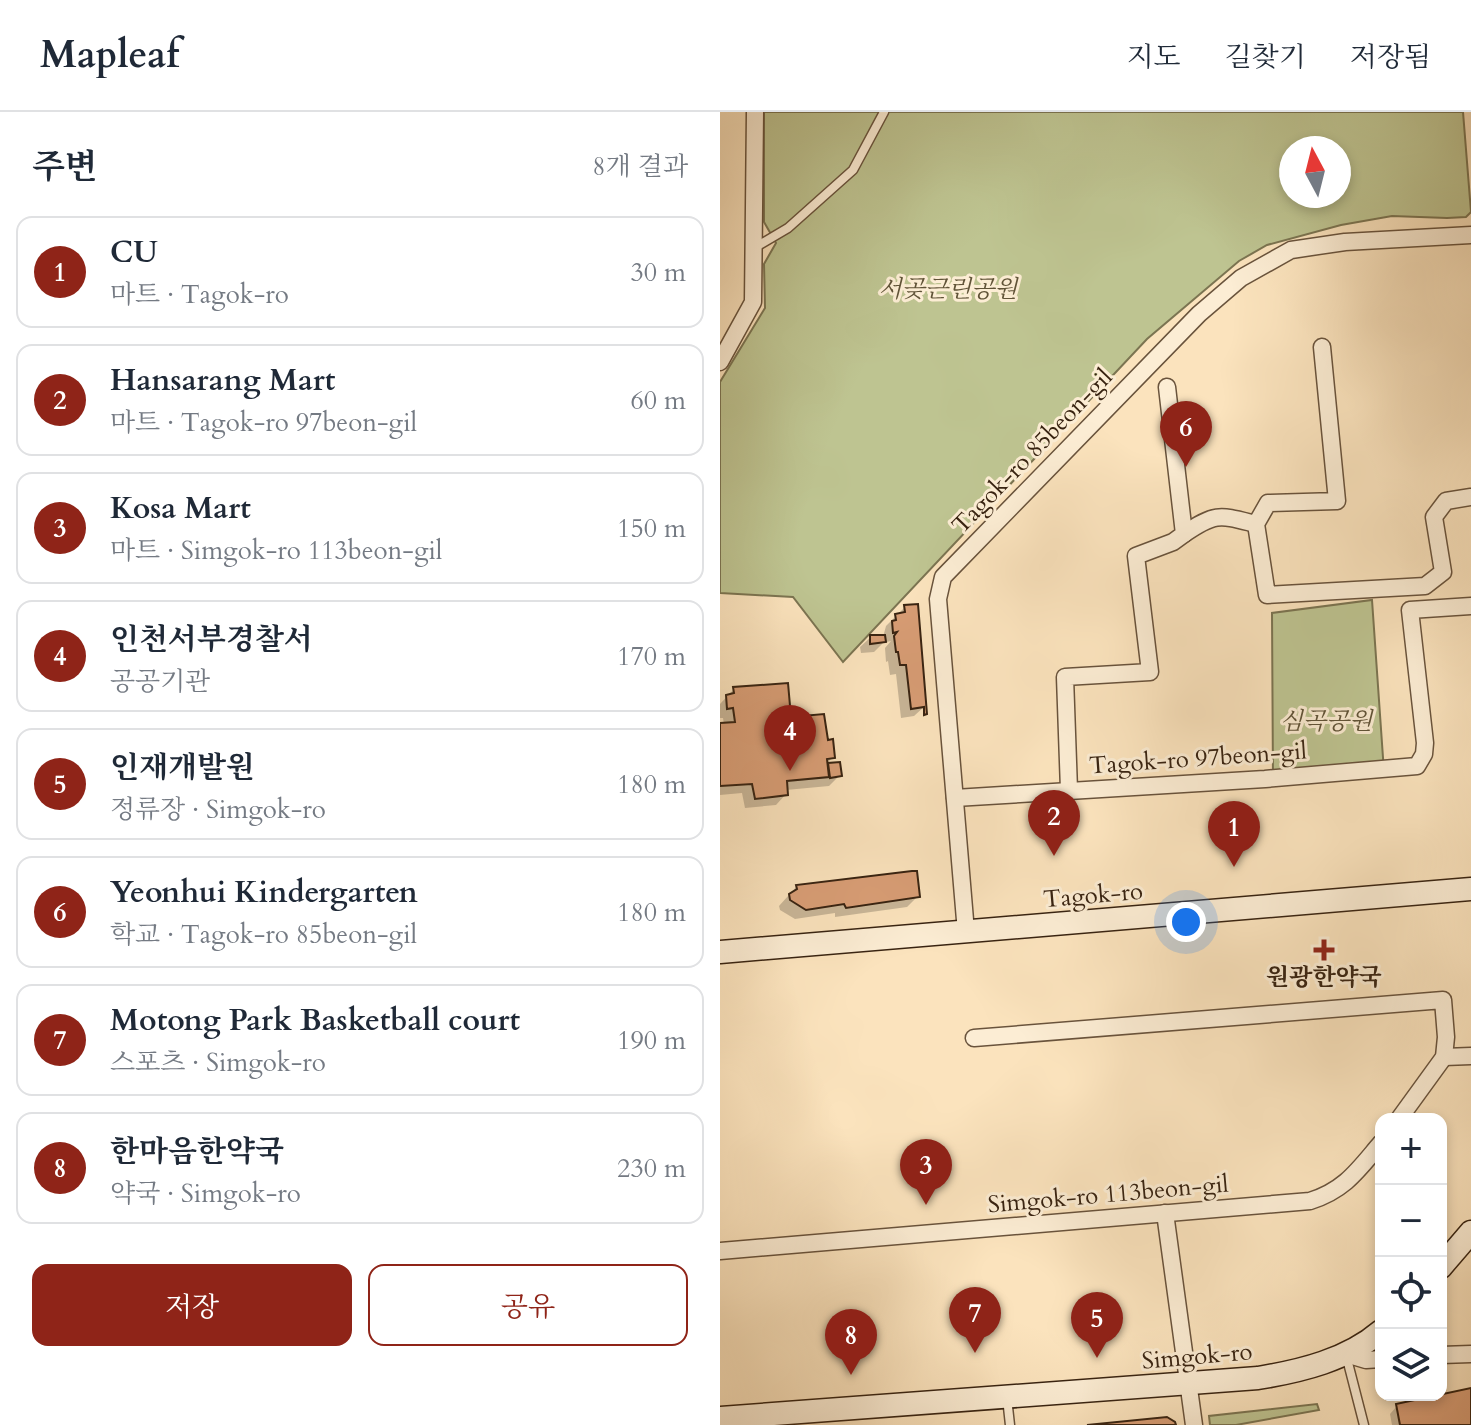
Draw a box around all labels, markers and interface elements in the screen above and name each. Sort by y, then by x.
text: Mapleaf [40,29,179,81]
text: 지도 [1127,38,1181,76]
text: 길찾기 [1225,38,1306,76]
text: 저장됨 [1350,38,1431,76]
north arrow [1279,136,1351,208]
text: 주변 [32,144,98,190]
text: 8개 결과 [592,149,688,184]
text: CU [110,232,158,273]
text: 1 [53,255,67,290]
text: 30 m [630,255,686,290]
park label: 서곶근린공원 [878,273,1019,306]
text: 마트 · Tagok-ro [110,277,289,312]
text: Hansarang Mart [110,360,335,401]
street label: Tagok-ro 85beon-gil [945,361,1120,541]
text: 2 [53,383,67,418]
text: 60 m [630,383,686,418]
pin: 6 [1160,401,1212,467]
text: 마트 · Tagok-ro 97beon-gil [110,405,417,440]
text: Kosa Mart [110,488,251,529]
text: 3 [53,511,67,546]
text: 150 m [617,511,686,546]
text: 마트 · Simgok-ro 113beon-gil [110,533,442,568]
text: 인천서부경찰서 [110,619,313,660]
text: 4 [53,639,67,674]
text: 170 m [617,639,686,674]
text: 공공기관 [110,664,210,699]
pin: 4 [764,705,816,771]
park label: 심곡공원 [1280,705,1374,738]
street label: Tagok-ro 97beon-gil [1088,734,1308,783]
text: 인재개발원 [110,747,255,788]
text: 5 [53,767,67,802]
text: 180 m [617,767,686,802]
pin: 2 [1028,790,1080,856]
text: 정류장 · Simgok-ro [110,792,326,827]
pin: 1 [1208,801,1260,867]
text: Yeonhui Kindergarten [110,872,418,913]
street label: Tagok-ro [1042,875,1144,916]
text: 6 [53,895,67,930]
text: 180 m [617,895,686,930]
your location [1166,902,1206,942]
text: 학교 · Tagok-ro 85beon-gil [110,917,417,952]
marker: 원광한약국 [1315,941,1333,959]
place label: 원광한약국 [1266,961,1382,994]
text: Motong Park Basketball court [110,1000,520,1041]
text: 7 [53,1023,67,1058]
text: 190 m [617,1023,686,1058]
text: 스포츠 · Simgok-ro [110,1045,326,1080]
map controls [1375,1113,1447,1401]
button: + [1375,1113,1447,1185]
text: 한마음한약국 [110,1131,284,1172]
pin: 3 [900,1139,952,1205]
text: 8 [53,1151,67,1186]
text: 230 m [617,1151,686,1186]
street label: Simgok-ro 113beon-gil [986,1168,1230,1221]
text: 약국 · Simgok-ro [110,1176,301,1211]
button: − [1375,1185,1447,1257]
button: locate [1375,1257,1447,1329]
button: 저장 [32,1264,352,1346]
button: 공유 [368,1264,688,1346]
pin: 7 [949,1287,1001,1353]
pin: 5 [1071,1292,1123,1358]
pin: 8 [825,1309,877,1375]
button: layers [1375,1329,1447,1401]
street label: Simgok-ro [1140,1335,1254,1378]

